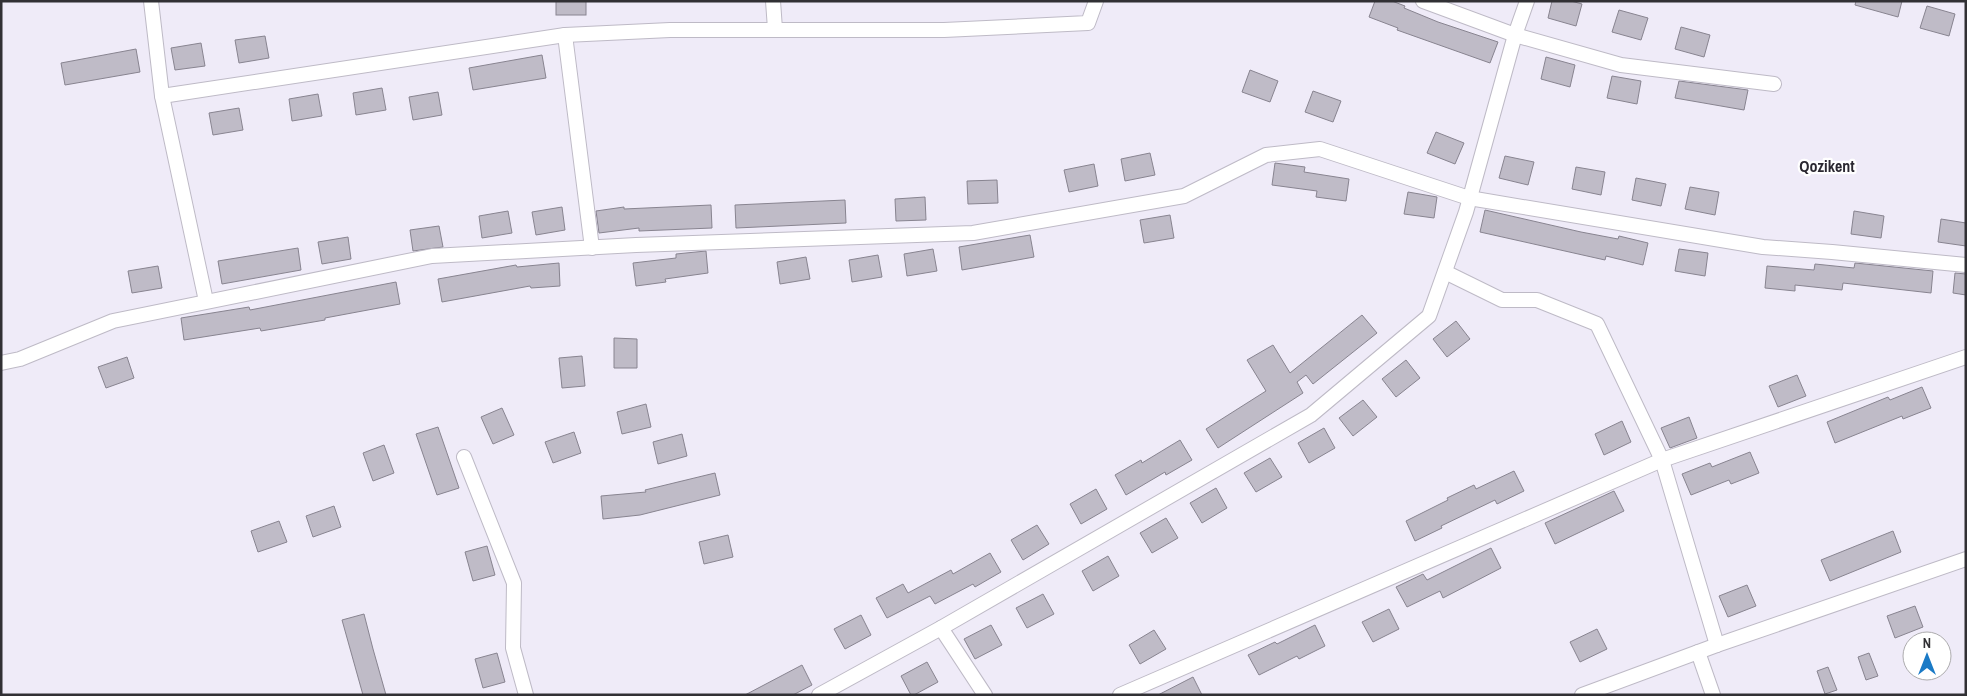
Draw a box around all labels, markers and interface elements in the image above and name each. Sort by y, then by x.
district label: Qozikent [1799,155,1855,177]
north arrow [1902,631,1952,681]
text: N [1923,634,1931,652]

